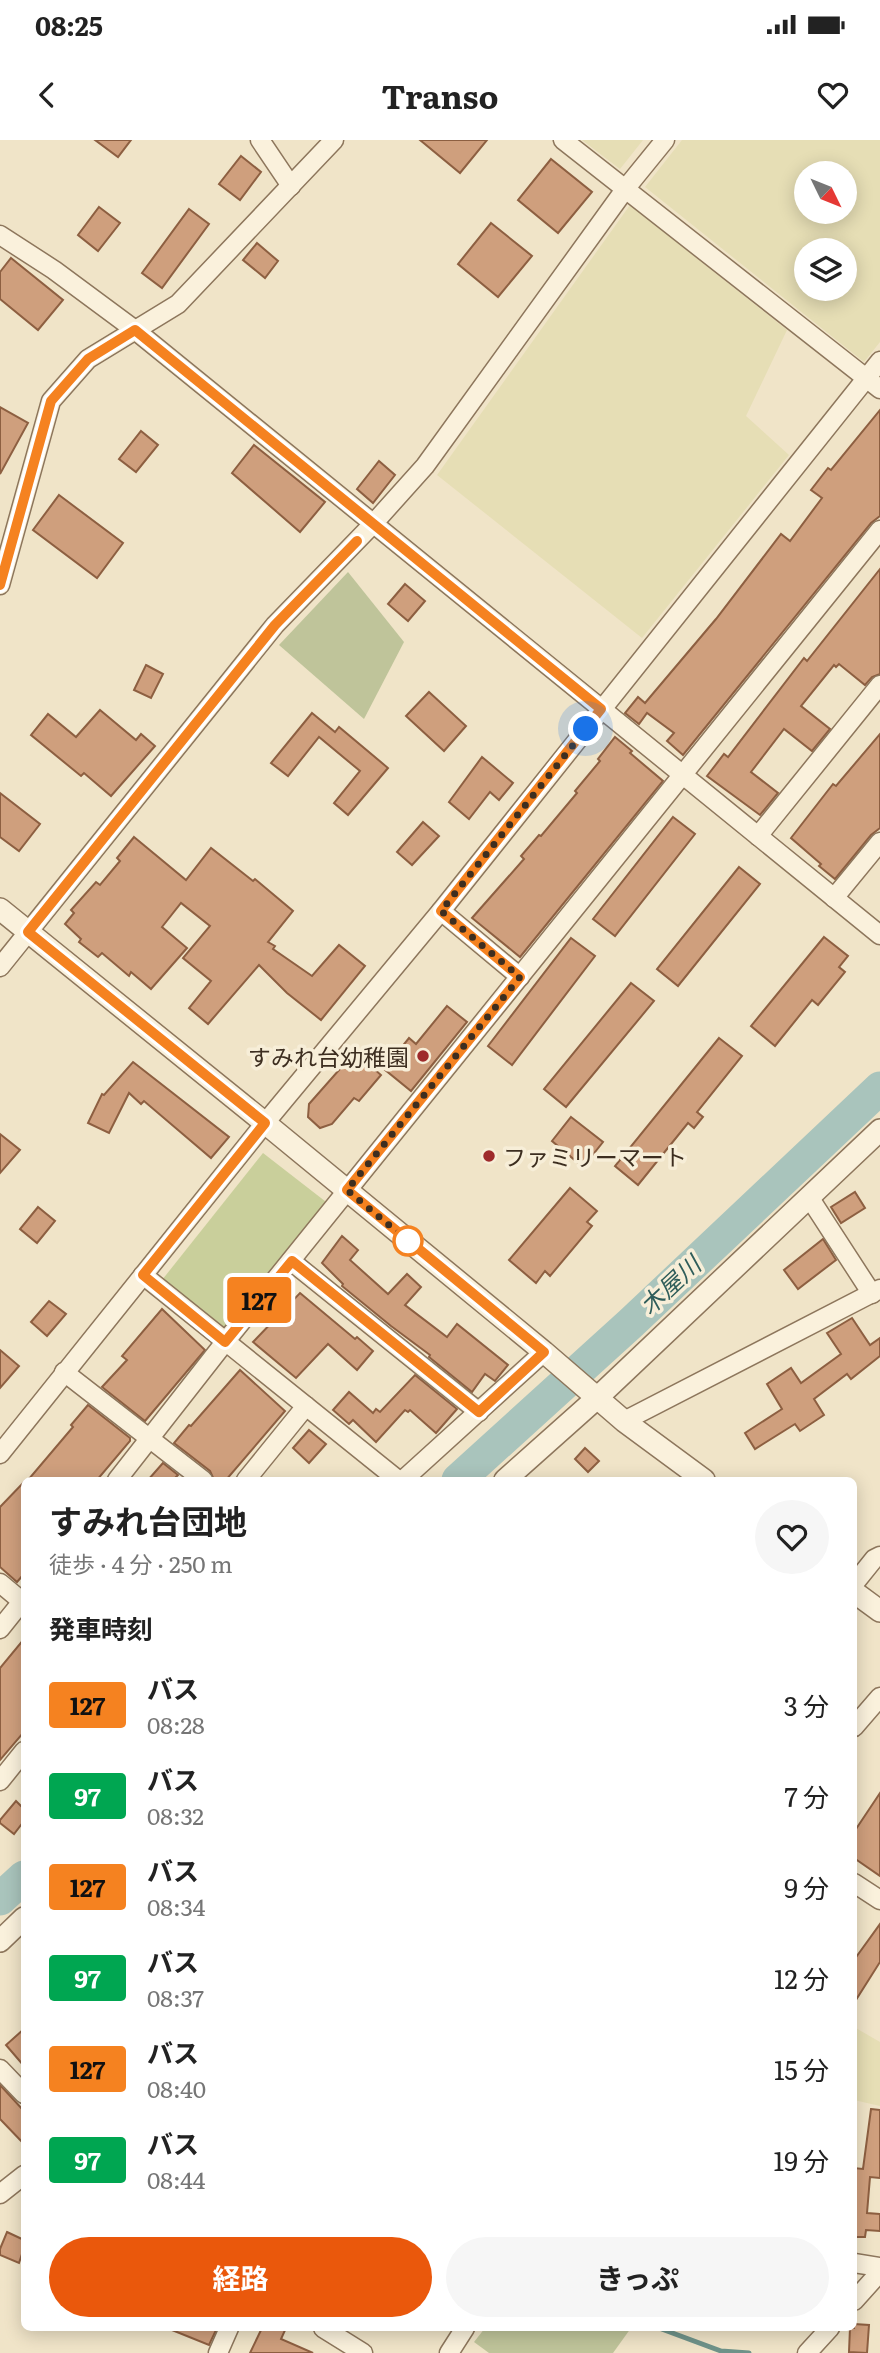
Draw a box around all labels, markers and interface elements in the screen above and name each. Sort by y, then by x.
text: 08:25 [35,5,103,44]
text: Transo [382,71,498,119]
icon: back [28,76,66,114]
icon: heart [814,76,852,114]
north arrow [794,161,858,224]
map controls [794,161,857,301]
button: layers [794,238,857,301]
your location [568,711,603,746]
place label: すみれ台幼稚園 [248,1039,409,1073]
marker: すみれ台幼稚園 [415,1048,431,1064]
place label: ファミリーマート [503,1139,687,1173]
marker: ファミリーマート [481,1148,497,1164]
unlabelled marker [393,1226,423,1256]
water label: 木屋川 [631,1245,709,1321]
line badge: 127 [219,1277,299,1323]
text: 127 [241,1282,277,1317]
text: すみれ台団地 [49,1495,247,1544]
button: heart [755,1500,829,1574]
text: 徒歩 · 4 分 · 250 m [49,1546,233,1580]
text: 発車時刻 [49,1608,153,1647]
text: バス [147,1668,199,1707]
text: 3 分 [784,1685,829,1724]
text: 127 [70,1687,105,1722]
text: 08:28 [147,1707,205,1741]
text: バス [147,1759,199,1798]
text: 7 分 [785,1776,829,1815]
text: 97 [74,1778,101,1813]
text: 08:32 [147,1798,204,1832]
text: バス [147,1850,199,1889]
text: 9 分 [784,1867,829,1906]
text: 127 [70,1869,105,1904]
text: 08:34 [147,1889,205,1923]
text: バス [147,1941,199,1980]
text: 12 分 [774,1958,829,1997]
text: 97 [74,1960,101,1995]
text: 08:37 [147,1980,204,2014]
text: バス [147,2032,199,2071]
text: 15 分 [774,2049,829,2088]
text: 127 [70,2051,105,2086]
text: 08:40 [147,2071,206,2105]
text: バス [147,2123,199,2162]
text: 19 分 [774,2140,829,2179]
text: 97 [74,2142,101,2177]
text: 08:44 [147,2162,206,2196]
button: 経路 [49,2237,432,2317]
button: きっぷ [446,2237,829,2317]

